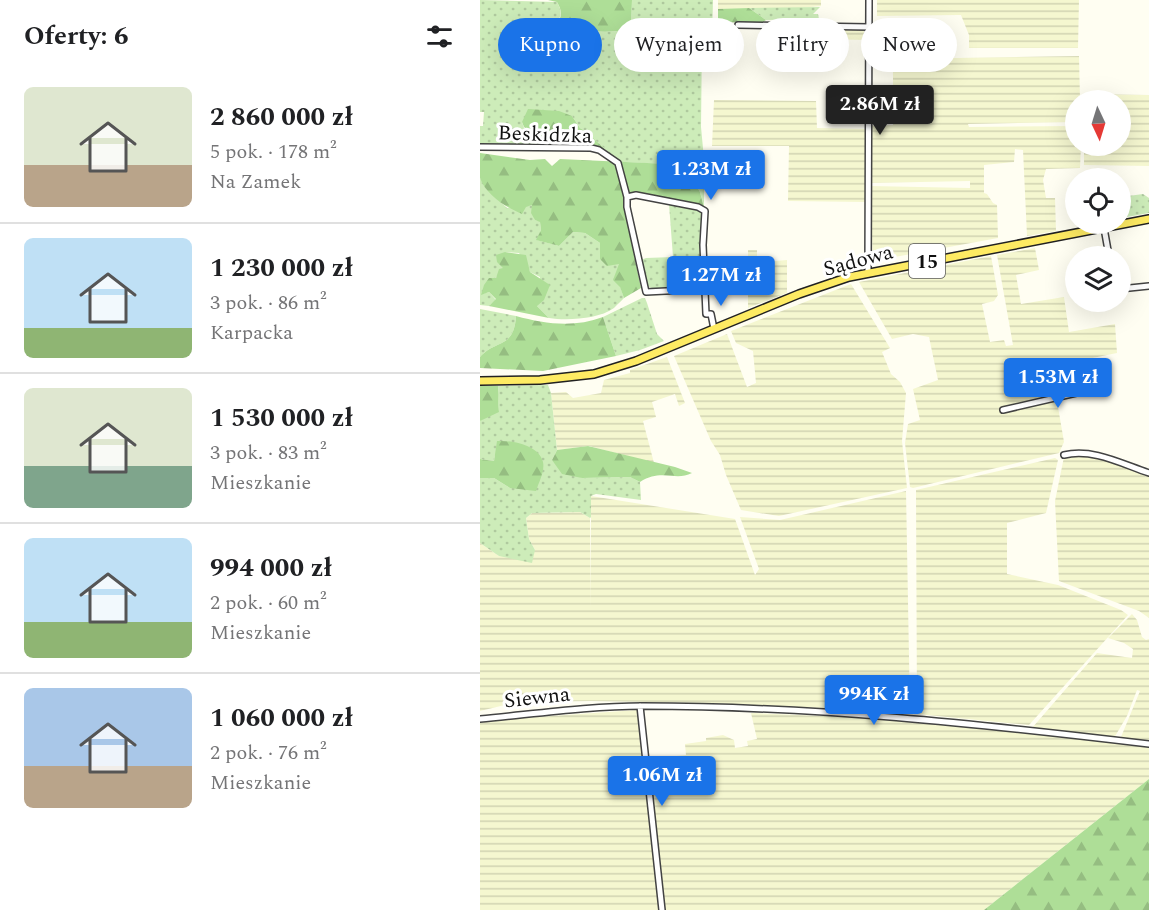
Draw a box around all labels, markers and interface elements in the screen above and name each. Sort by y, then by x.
text: Oferty: 6 [24,16,129,56]
chip: Kupno [498,18,602,72]
chip: Wynajem [614,18,744,72]
chip: Filtry [756,18,849,72]
chip: Nowe [861,18,957,72]
icon: filters [423,20,456,53]
pin: 2.86M zł [818,85,942,136]
text: 2.86M zł [840,89,920,119]
north arrow [1065,90,1131,156]
map controls [1065,90,1131,312]
text: 2 860 000 zł [210,97,353,137]
icon: home [72,111,144,183]
street label: Beskidzka [497,117,593,153]
text: 5 pok. · 178 m² [210,137,337,167]
pin: 1.23M zł [649,150,773,201]
text: 1.23M zł [671,154,751,184]
text: Na Zamek [210,167,301,197]
button: locate [1065,168,1131,234]
street label: Sądowa [820,236,897,286]
road number: 15 [909,244,945,278]
button: layers [1065,246,1131,312]
text: 1 230 000 zł [210,248,353,288]
pin: 1.27M zł [659,256,783,307]
text: 1.27M zł [681,260,761,290]
icon: home [72,262,144,334]
text: 3 pok. · 86 m² [210,288,327,318]
text: Karpacka [210,318,293,348]
pin: 1.53M zł [996,358,1120,409]
text: 1.53M zł [1018,362,1098,392]
text: 1 530 000 zł [210,398,353,438]
icon: home [72,412,144,484]
text: 3 pok. · 83 m² [210,438,327,468]
text: Mieszkanie [210,468,311,498]
text: 994 000 zł [210,548,332,588]
icon: home [72,562,144,634]
text: 2 pok. · 60 m² [210,588,327,618]
text: Mieszkanie [210,618,311,648]
pin: 994K zł [819,675,929,726]
street label: Siewna [503,679,572,717]
text: 994K zł [839,679,909,709]
text: 1 060 000 zł [210,698,353,738]
icon: home [72,712,144,784]
text: 2 pok. · 76 m² [210,738,327,768]
pin: 1.06M zł [600,756,724,807]
text: 1.06M zł [622,760,702,790]
text: Mieszkanie [210,768,311,798]

